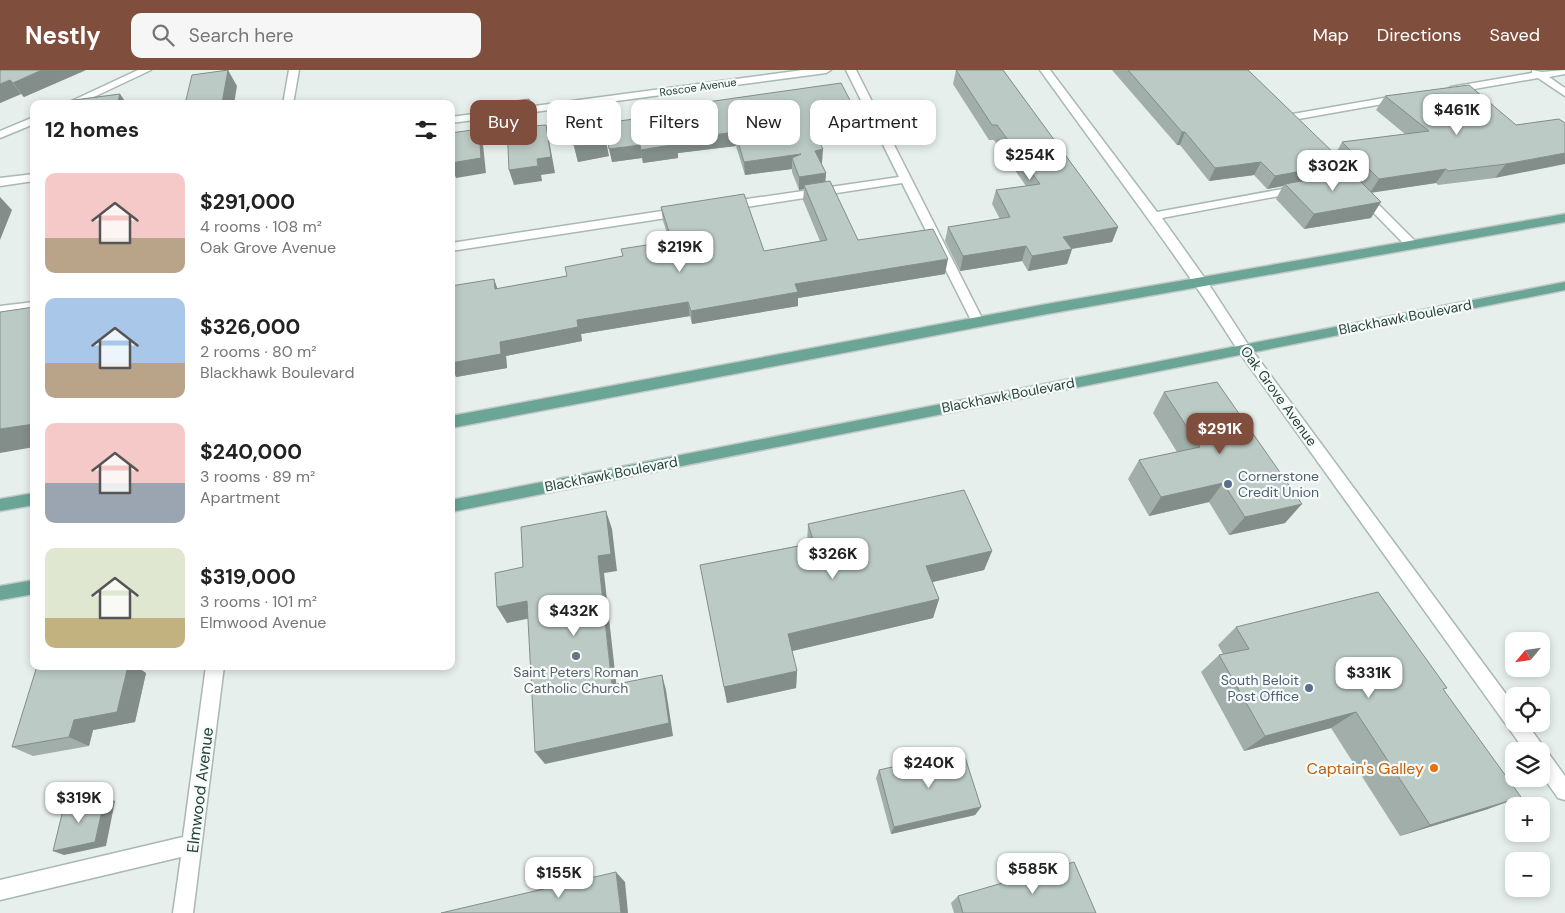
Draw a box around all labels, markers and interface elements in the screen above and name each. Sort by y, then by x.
search box [131,13,481,58]
text: Nestly [25,20,101,51]
icon: search [149,21,177,49]
text: Search here [189,23,294,48]
text: Map [1313,23,1349,47]
text: Directions [1377,23,1462,47]
text: Saved [1490,23,1540,47]
street label: Roscoe Avenue [659,75,737,99]
pin: $461K [1422,93,1492,136]
text: $461K [1434,99,1480,120]
chip: Buy [470,100,537,145]
chip: Rent [547,100,621,145]
chip: Filters [631,100,718,145]
chip: New [728,100,800,145]
chip: Apartment [810,100,936,145]
text: 12 homes [45,116,139,144]
icon: filters [412,116,440,144]
pin: $254K [995,138,1065,181]
text: $254K [1005,144,1055,165]
pin: $302K [1298,150,1368,192]
text: $302K [1308,155,1358,176]
text: $291,000 [200,188,295,216]
icon: home [85,193,145,253]
text: 4 rooms · 108 m² [200,216,322,237]
pin: $219K [645,230,715,273]
text: $219K [657,236,703,257]
text: Oak Grove Avenue [200,237,336,258]
street label: Blackhawk Boulevard [1337,295,1473,339]
text: $326,000 [200,313,300,341]
icon: home [85,318,145,378]
text: 2 rooms · 80 m² [200,341,317,362]
street label: Oak Grove Avenue [1237,343,1321,449]
text: Blackhawk Boulevard [200,362,354,383]
street label: Blackhawk Boulevard [940,373,1076,417]
pin: $291K [1185,412,1255,455]
text: $291K [1197,418,1243,439]
text: $240,000 [200,438,302,466]
icon: home [85,443,145,503]
street label: Blackhawk Boulevard [543,452,679,496]
text: 3 rooms · 89 m² [200,466,315,487]
place label: Cornerstone Credit Union [1238,467,1319,501]
marker: Cornerstone Credit Union [1222,478,1234,490]
text: Apartment [200,487,280,508]
pin: $326K [798,538,868,580]
text: $326K [808,543,858,564]
text: $319,000 [200,563,296,591]
icon: home [85,568,145,628]
text: 3 rooms · 101 m² [200,591,317,612]
pin: $432K [539,594,609,637]
text: $432K [549,600,599,621]
text: Elmwood Avenue [200,612,326,633]
north arrow [1505,632,1550,678]
map controls [1505,632,1550,897]
marker: Saint Peters Roman Catholic Church [570,650,582,662]
pin: $331K [1334,656,1404,699]
text: $331K [1346,662,1392,683]
place label: Saint Peters Roman Catholic Church [513,663,639,697]
place label: South Beloit Post Office [1221,671,1299,705]
marker: South Beloit Post Office [1303,682,1315,694]
button: locate [1505,687,1550,732]
street label: Elmwood Avenue [182,726,218,854]
button: layers [1505,742,1550,787]
pin: $240K [894,746,964,789]
text: $240K [904,752,954,773]
place label: Captain's Galley [1306,758,1424,779]
marker: Captain's Galley [1428,762,1440,774]
pin: $319K [44,782,114,824]
text: $319K [56,787,102,808]
button: + [1505,797,1550,842]
pin: $585K [998,852,1068,895]
button: − [1505,852,1550,897]
pin: $155K [524,856,594,899]
text: $585K [1008,858,1058,879]
text: $155K [536,862,582,883]

